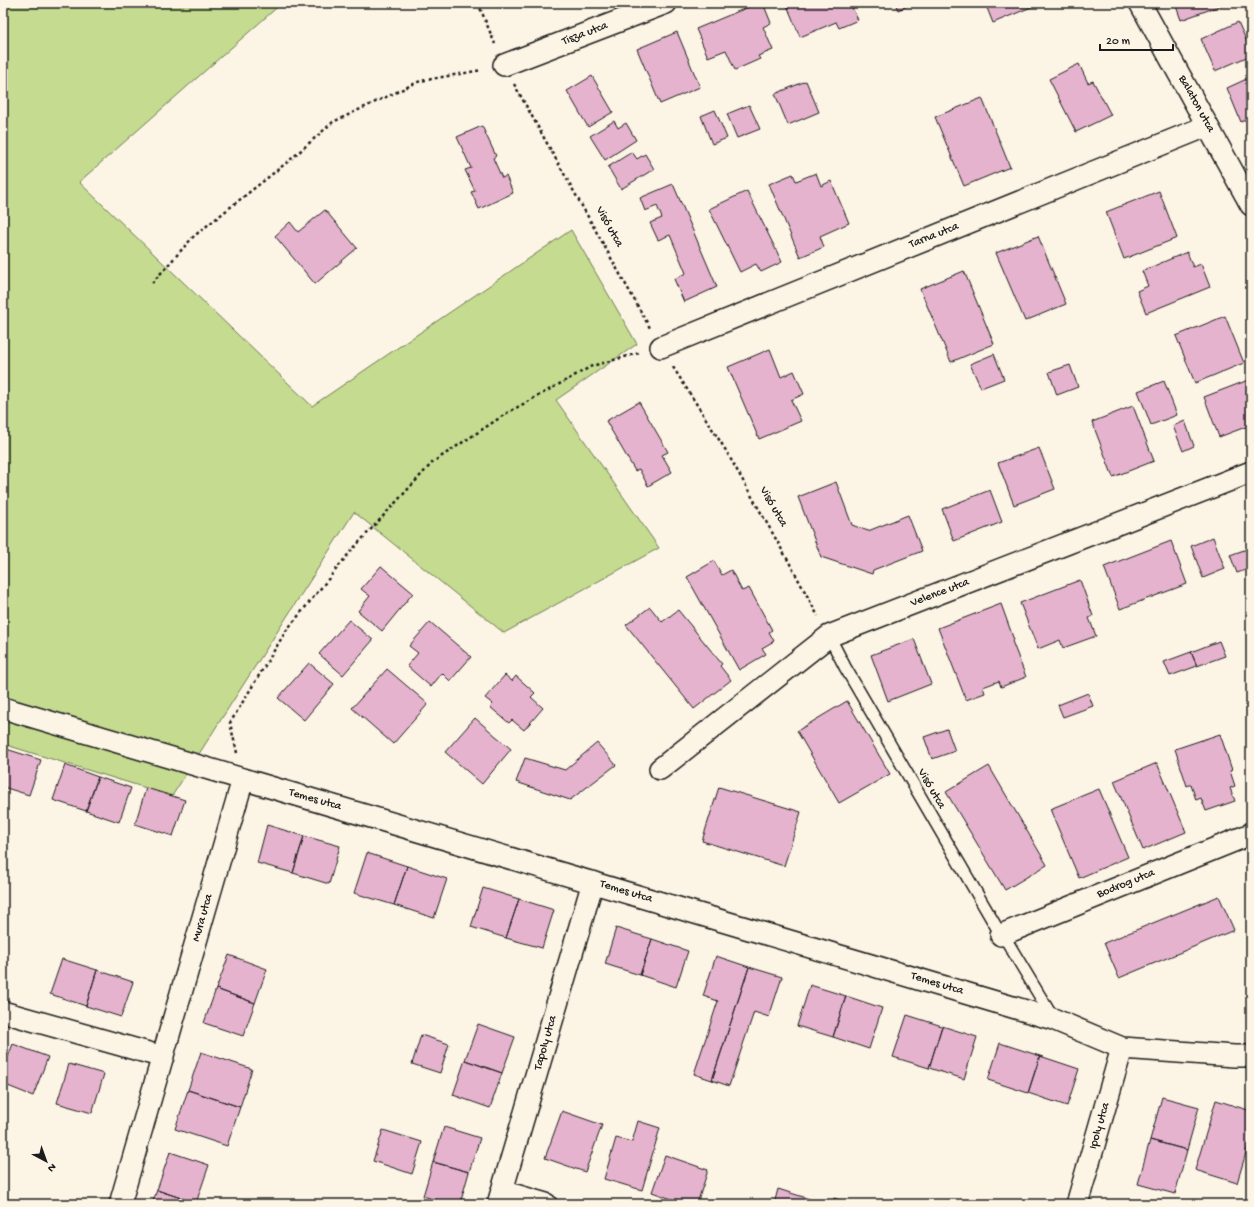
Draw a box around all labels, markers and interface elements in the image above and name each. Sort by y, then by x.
street label: Tisza utca [559,19,610,49]
scale bar [1100,26,1173,52]
text: 20 m [1106,35,1131,49]
street label: Balaton utca [1174,72,1218,135]
street label: Visó utca [592,203,626,250]
street label: Tarna utca [906,220,961,253]
street label: Visó utca [755,484,790,530]
street label: Velence utca [908,575,972,611]
street label: Visó utca [913,766,948,812]
street label: Temes utca [286,786,343,814]
street label: Bodrog utca [1094,866,1157,902]
street label: Temes utca [597,877,654,907]
street label: Mura utca [190,892,217,943]
street label: Temes utca [908,969,965,999]
street label: Tapoly utca [531,1014,561,1073]
street label: Ipoly utca [1087,1101,1113,1151]
north arrow [26,1141,66,1181]
text: N [45,1160,58,1174]

